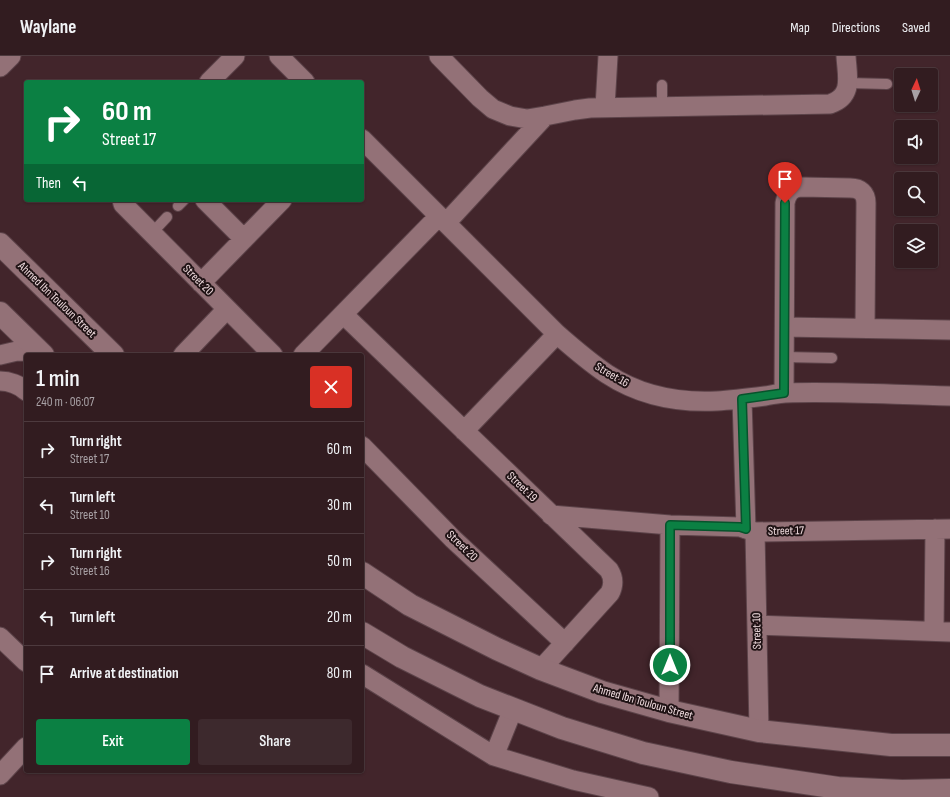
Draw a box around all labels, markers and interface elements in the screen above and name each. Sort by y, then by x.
text: Waylane [20,16,76,39]
text: Map [790,19,810,36]
text: Directions [832,19,880,36]
text: Saved [902,19,930,36]
north arrow [894,68,938,112]
map controls [894,68,938,268]
text: 60 m [102,95,151,128]
icon: right [36,96,88,148]
button: sound [894,120,938,164]
text: Street 17 [102,129,156,150]
pin [768,162,802,203]
icon: arrive [774,168,796,190]
icon: left [69,172,91,194]
button: search [894,172,938,216]
text: Then [36,174,61,193]
button: layers [894,224,938,268]
street label: Ahmed Ibn Touloun Street [14,258,99,341]
street label: Street 20 [179,261,217,299]
street label: Street 16 [592,359,632,391]
text: 1 min [36,364,80,393]
button: close [310,366,352,408]
text: 240 m · 06:07 [36,394,95,410]
text: Turn right [70,432,122,451]
icon: right [36,439,58,461]
text: 60 m [327,440,352,459]
text: Street 17 [70,451,109,467]
street label: Street 19 [504,469,540,505]
text: Turn left [70,488,115,507]
icon: left [36,495,58,517]
text: 30 m [327,496,352,515]
text: Street 10 [70,507,110,523]
street label: Street 17 [768,523,804,539]
street label: Street 20 [443,528,481,564]
text: Turn right [70,544,122,563]
icon: right [36,551,58,573]
text: 50 m [327,552,352,571]
text: Street 16 [70,563,110,579]
icon: left [36,607,58,629]
text: Turn left [70,608,115,627]
text: 20 m [327,608,352,627]
street label: Street 10 [749,612,765,650]
position arrow [649,644,691,686]
icon: arrive [36,663,58,685]
text: Arrive at destination [70,664,179,683]
text: 80 m [327,664,352,683]
street label: Ahmed Ibn Touloun Street [590,680,695,723]
button: Exit [36,719,190,765]
button: Share [198,719,352,765]

